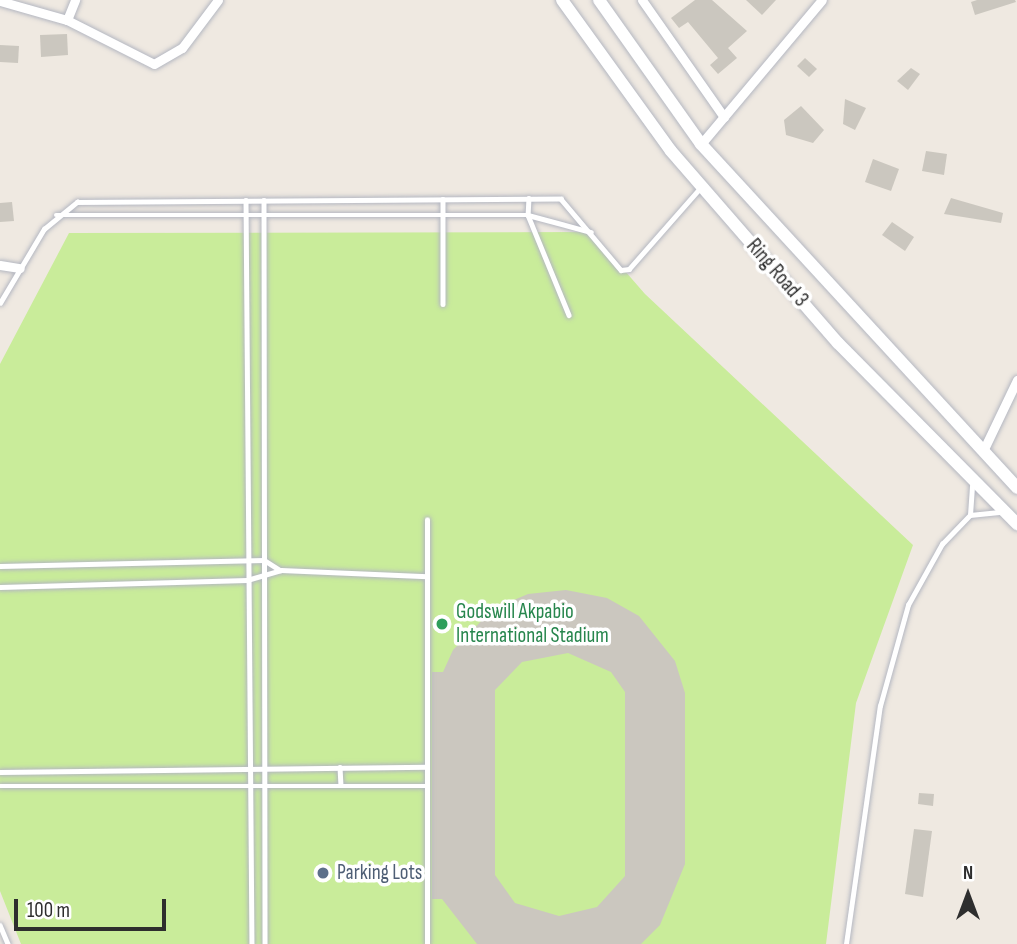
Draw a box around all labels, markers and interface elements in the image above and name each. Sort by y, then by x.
street label: Ring Road 3 [741,234,813,312]
place label: Godswill Akpabio International Stadium [456,599,609,649]
marker: Godswill Akpabio International Stadium [434,616,450,632]
place label: Parking Lots [337,860,422,886]
north arrow [933,860,1003,930]
text: N [963,862,973,885]
marker: Parking Lots [315,865,331,881]
scale bar [18,884,170,928]
text: 100 m [27,898,70,923]

